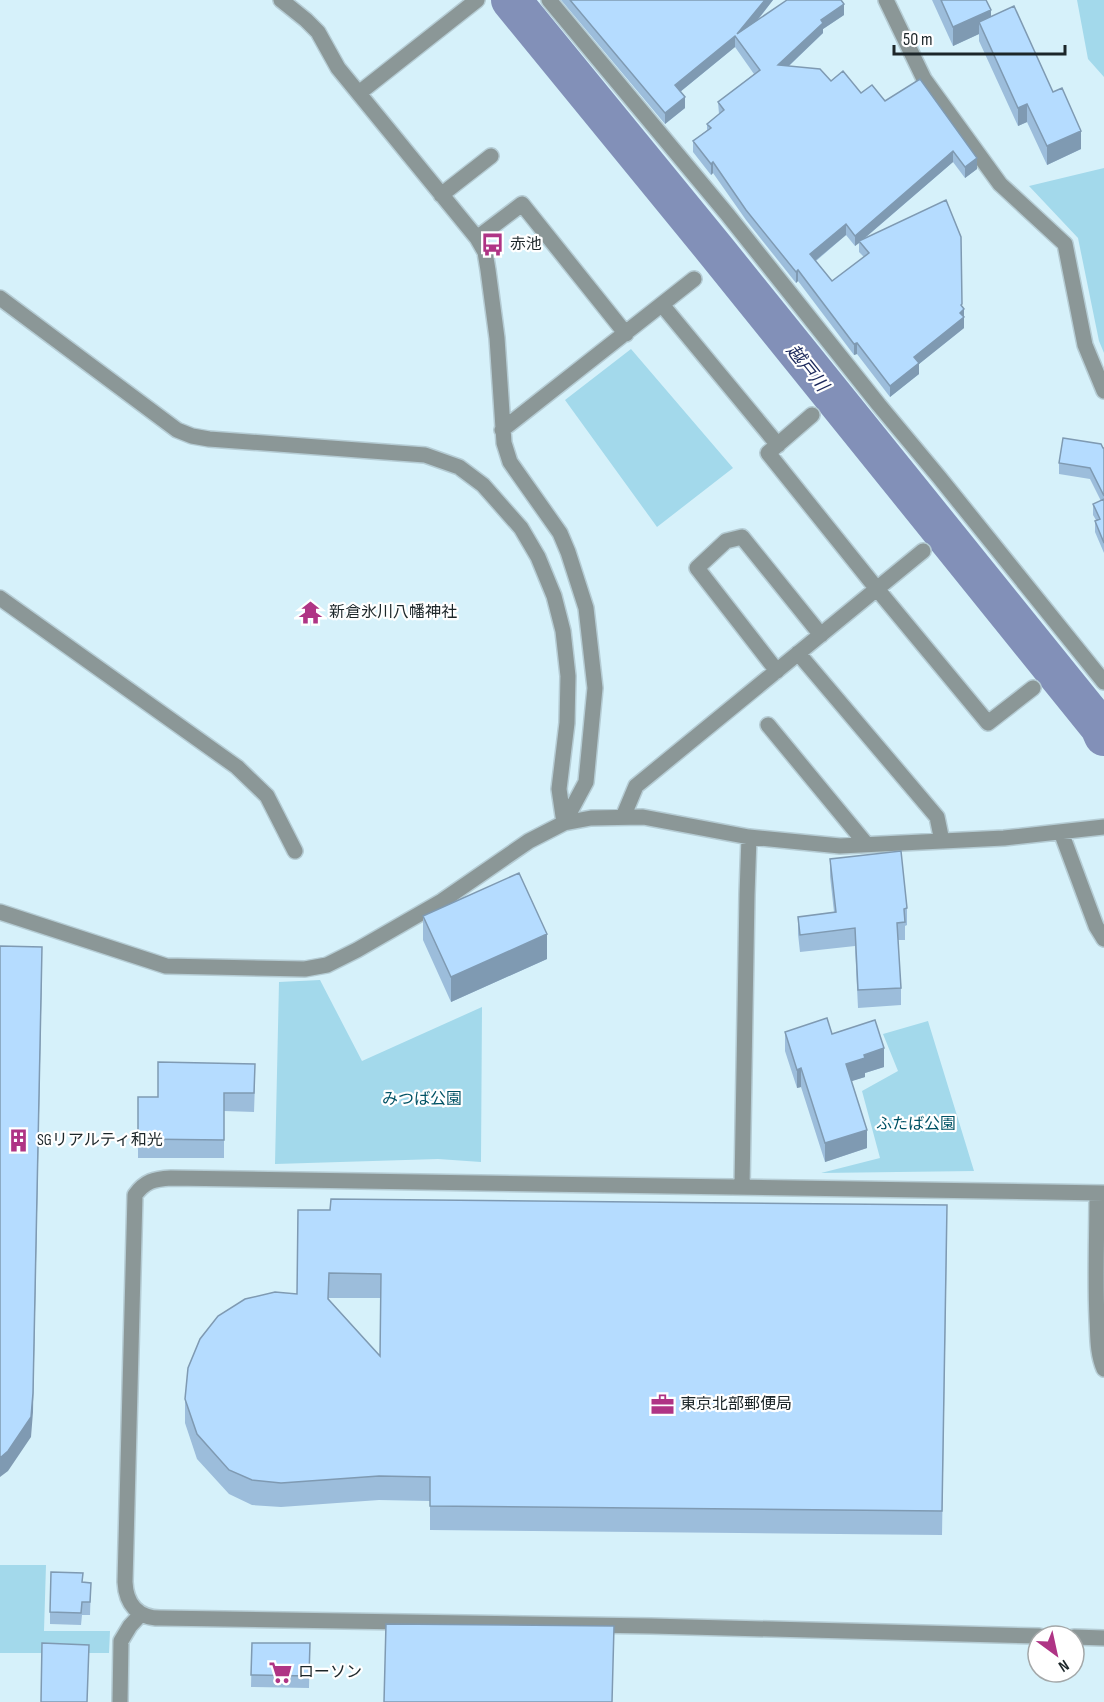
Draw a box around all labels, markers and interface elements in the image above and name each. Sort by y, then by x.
scale bar [894,18,1065,56]
text: 50 m [903,29,933,50]
bus stop icon: 赤池 [479,231,505,257]
place label: 赤池 [510,235,542,254]
water label: 越戸川 [782,340,833,397]
temple icon: 新倉氷川八幡神社 [298,599,324,625]
place label: 新倉氷川八幡神社 [329,603,457,622]
park label: みつば公園 [382,1090,462,1109]
park label: ふたば公園 [876,1115,956,1134]
building icon: SGリアルティ和光 [6,1127,32,1153]
place label: SGリアルティ和光 [37,1131,163,1150]
office icon: 東京北部郵便局 [649,1391,675,1417]
place label: 東京北部郵便局 [680,1395,792,1414]
north arrow [1026,1624,1086,1684]
text: N [1055,1655,1072,1676]
supermarket icon: ローソン [267,1659,293,1685]
place label: ローソン [298,1663,362,1682]

